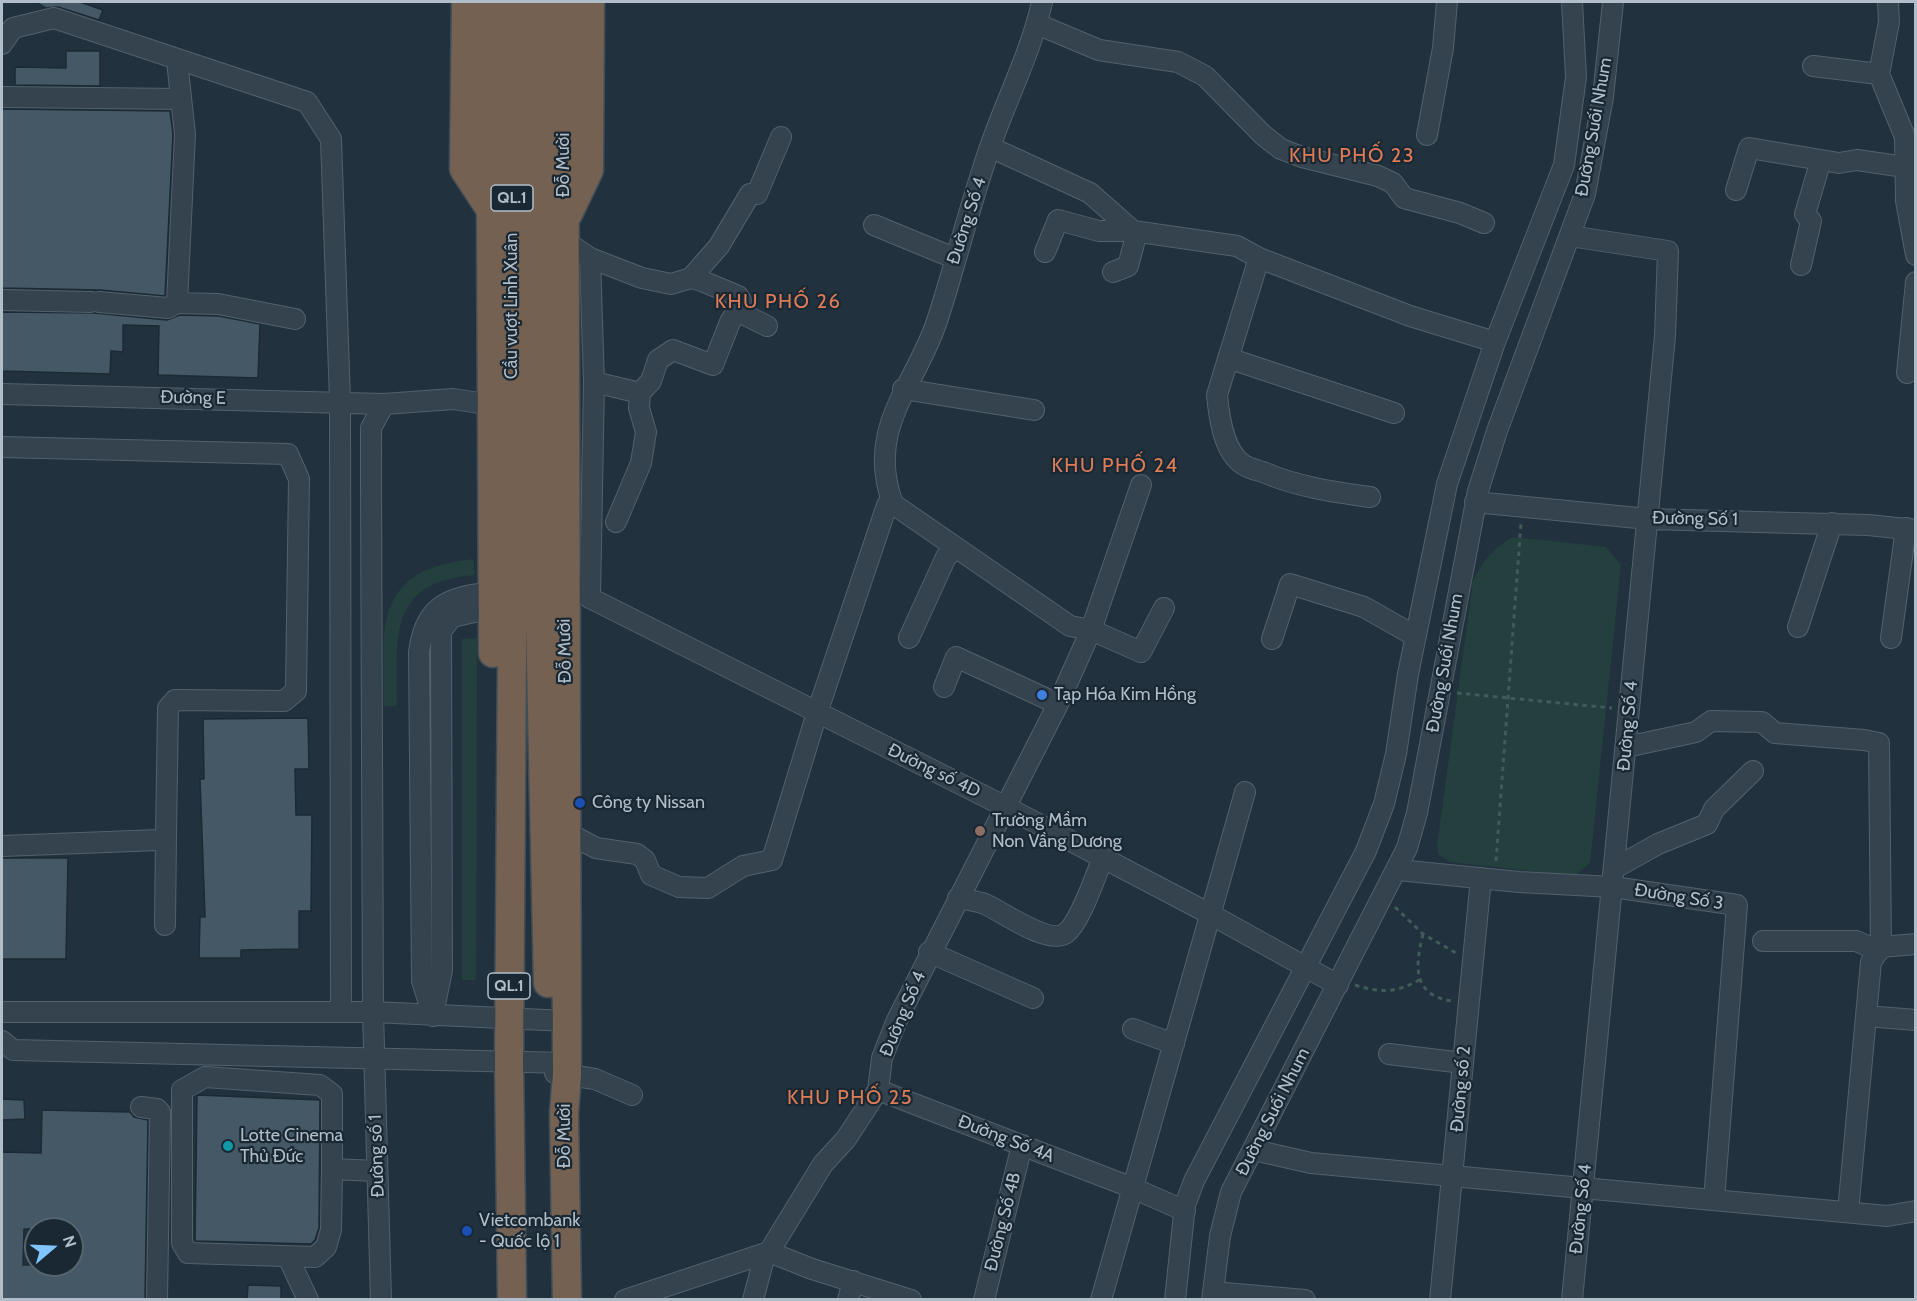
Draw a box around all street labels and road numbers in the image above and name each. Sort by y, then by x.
street label: Đường Suối Nhum [1571,56,1617,198]
street label: Đỗ Mười [553,133,575,197]
street label: Đường Số 4 [943,175,991,267]
road number: QL.1 [491,185,533,211]
street label: Cầu vượt Linh Xuân [501,233,523,379]
street label: Đường E [160,387,226,409]
street label: Đường Số 1 [1652,507,1738,531]
street label: Đường Suối Nhum [1422,592,1468,734]
street label: Đỗ Mười [554,619,576,683]
street label: Đường Số 4 [1613,680,1643,772]
street label: Đường số 4D [884,739,984,803]
street label: Đường Số 3 [1633,879,1725,915]
street label: Đường Số 4 [875,968,931,1060]
road number: QL.1 [488,973,530,999]
street label: Đường Suối Nhum [1231,1044,1315,1180]
street label: Đường số 2 [1446,1045,1476,1133]
street label: Đỗ Mười [554,1104,576,1168]
street label: Đường Số 4A [955,1111,1057,1167]
street label: Đường số 1 [365,1114,389,1198]
street label: Đường Số 4 [1566,1163,1596,1255]
street label: Đường Số 4B [980,1170,1026,1274]

